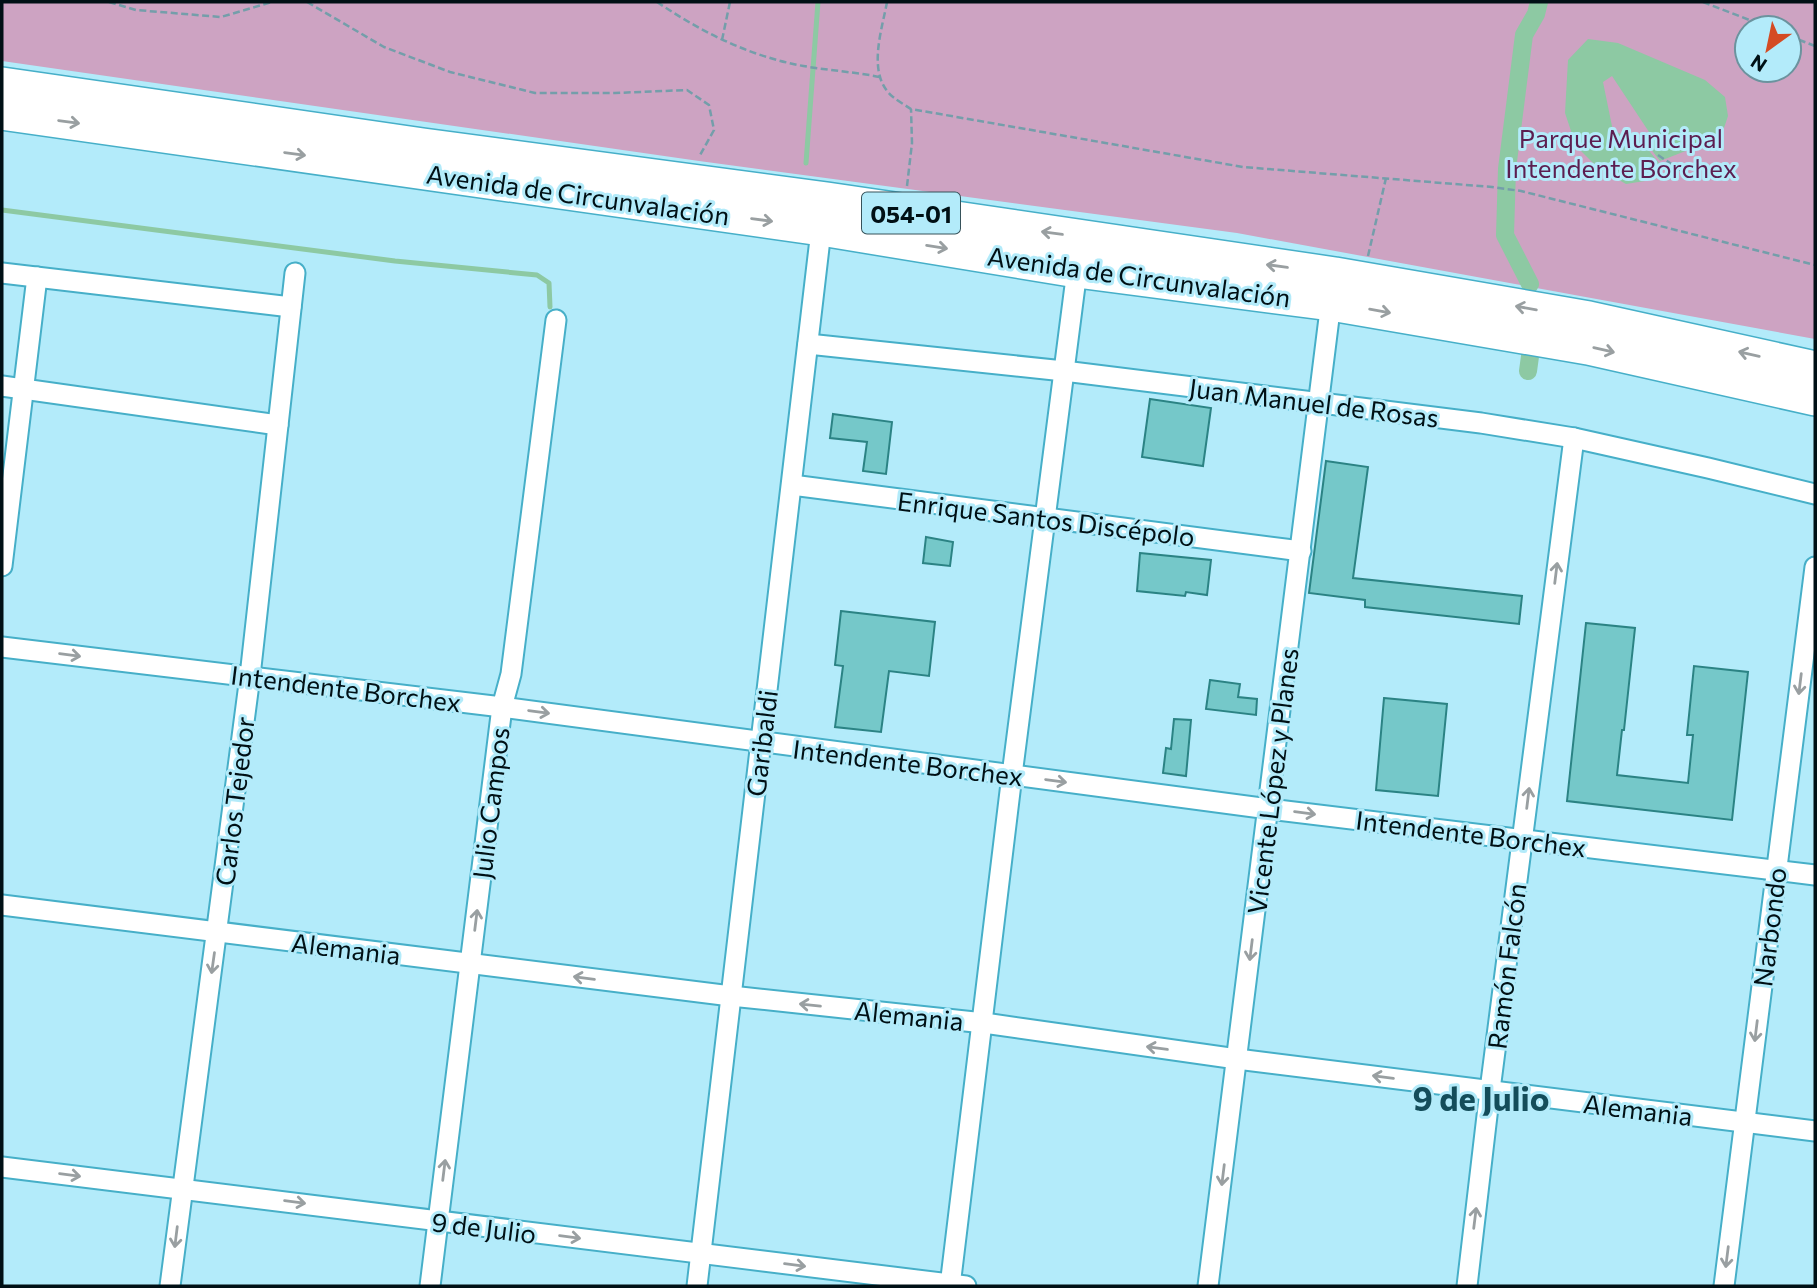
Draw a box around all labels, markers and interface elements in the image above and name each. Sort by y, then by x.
north arrow [1733,14,1803,84]
text: N [1746,50,1771,77]
one-way arrow [57,116,80,129]
park label: Parque Municipal Intendente Borchex [1505,122,1737,183]
one-way arrow [283,147,305,160]
street label: Avenida de Circunvalación [424,157,732,231]
road number: 054-01 [862,192,960,233]
one-way arrow [751,214,773,227]
one-way arrow [1041,227,1064,240]
street label: Avenida de Circunvalación [985,239,1293,313]
one-way arrow [925,241,948,254]
one-way arrow [1267,260,1289,273]
one-way arrow [1515,301,1538,314]
one-way arrow [1368,305,1391,318]
one-way arrow [1592,344,1615,358]
one-way arrow [1738,347,1761,361]
street label: Juan Manuel de Rosas [1187,371,1441,433]
street label: Enrique Santos Discépolo [896,484,1196,552]
one-way arrow [1550,562,1563,584]
street label: Vicente López y Planes [1240,646,1304,916]
one-way arrow [58,649,80,662]
street label: Intendente Borchex [229,659,463,718]
one-way arrow [1794,672,1807,695]
street label: Garibaldi [739,688,783,798]
one-way arrow [527,706,549,719]
street label: Carlos Tejedor [208,715,260,887]
street label: Julio Campos [465,725,515,881]
street label: Intendente Borchex [791,733,1025,792]
one-way arrow [1044,774,1066,787]
one-way arrow [1521,787,1534,810]
street label: Intendente Borchex [1354,804,1588,863]
one-way arrow [1294,807,1316,820]
street label: Narbondo [1746,866,1792,988]
street label: Ramón Falcón [1480,881,1532,1051]
one-way arrow [469,909,482,932]
street label: Alemania [290,926,402,970]
one-way arrow [1245,938,1258,960]
one-way arrow [206,951,219,973]
one-way arrow [573,971,596,984]
street label: Alemania [853,994,965,1036]
one-way arrow [799,998,822,1011]
one-way arrow [1750,1019,1763,1042]
one-way arrow [1146,1041,1169,1054]
one-way arrow [1372,1071,1395,1084]
district label: 9 de Julio [1413,1077,1549,1118]
street label: Alemania [1582,1087,1694,1131]
one-way arrow [438,1159,451,1182]
one-way arrow [1216,1163,1229,1186]
one-way arrow [58,1168,80,1181]
one-way arrow [283,1196,306,1209]
street label: 9 de Julio [430,1205,538,1249]
one-way arrow [1468,1208,1481,1230]
one-way arrow [169,1225,182,1247]
one-way arrow [558,1231,580,1244]
one-way arrow [1721,1245,1734,1268]
one-way arrow [784,1259,806,1272]

